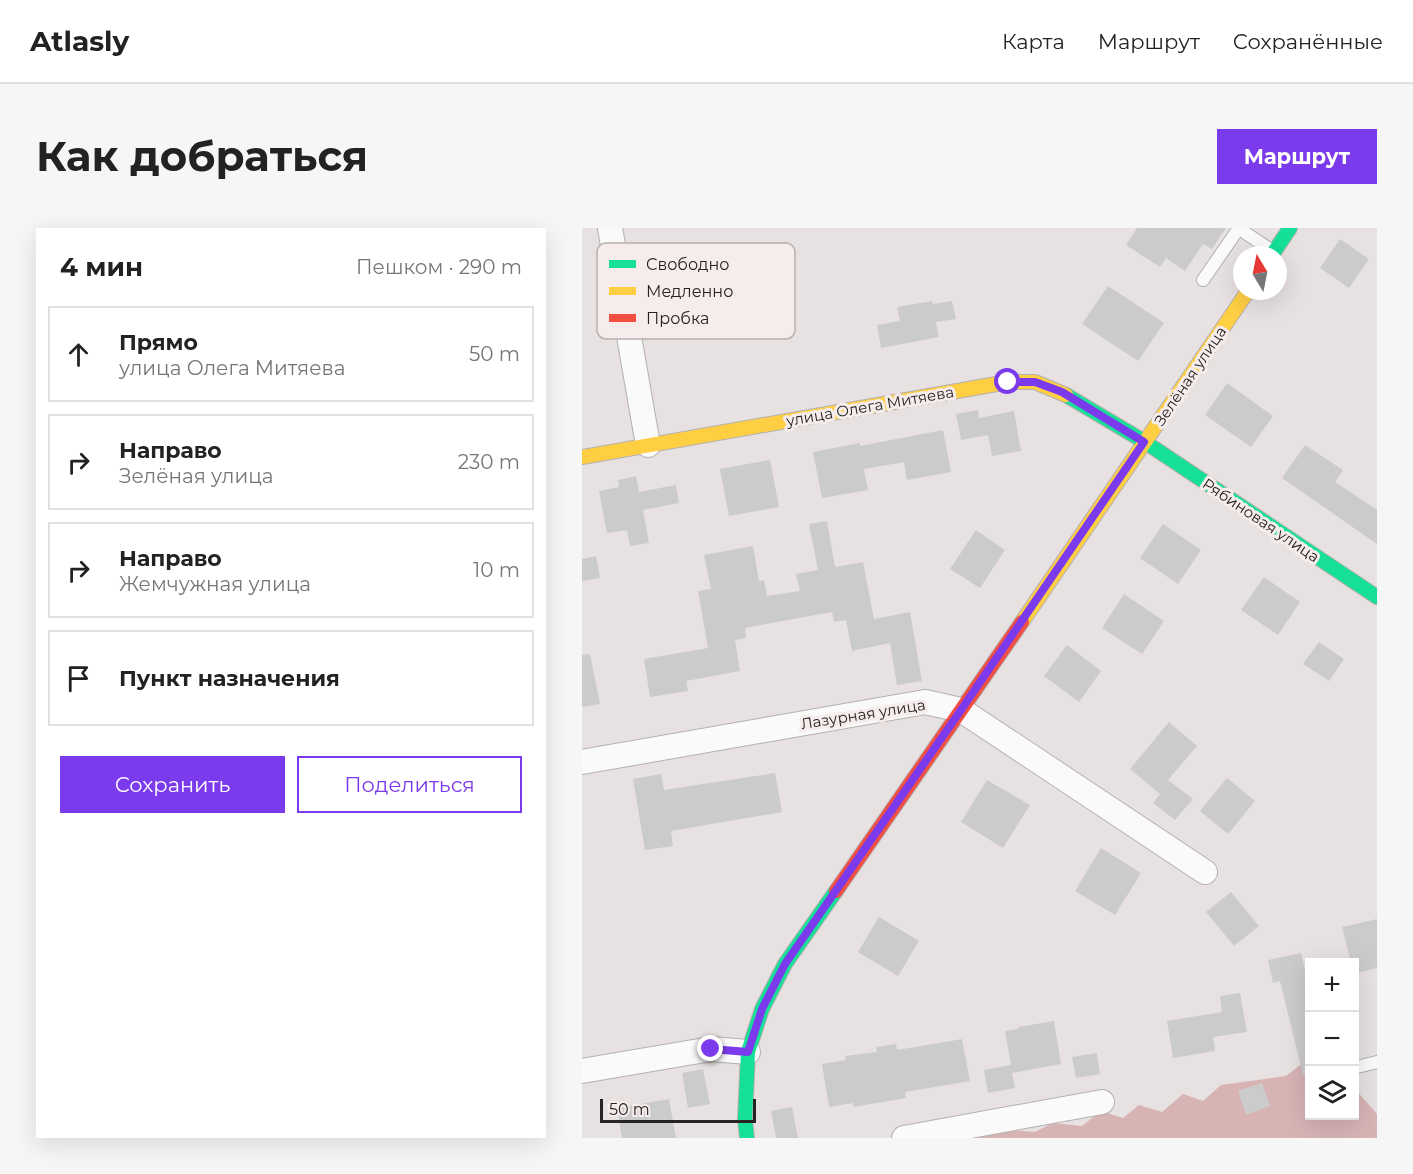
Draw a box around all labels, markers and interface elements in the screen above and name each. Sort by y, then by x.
text: Atlasly [30,24,129,58]
text: Карта [1002,29,1065,54]
text: Маршрут [1098,29,1200,54]
text: Сохранённые [1233,29,1383,54]
button: Маршрут [1217,129,1377,184]
text: Как добраться [36,130,368,182]
legend [597,243,795,339]
north arrow [1233,246,1287,300]
text: 4 мин [60,251,143,283]
text: Пешком · 290 m [356,255,522,279]
text: Свободно [646,255,729,274]
text: Медленно [646,282,733,301]
text: Пробка [646,309,709,328]
street label: Зелёная улица [1150,323,1230,429]
text: Прямо [119,329,198,356]
icon: ahead [62,338,95,371]
text: 50 m [469,342,520,366]
text: улица Олега Митяева [119,356,345,380]
route start [994,368,1020,394]
street label: улица Олега Митяева [784,382,955,430]
text: Направо [119,437,222,464]
icon: right [62,446,95,479]
text: 230 m [458,450,520,474]
text: Зелёная улица [119,464,274,488]
street label: Рябиновая улица [1199,474,1323,566]
text: Направо [119,545,222,572]
icon: right [62,554,95,587]
text: 10 m [473,558,520,582]
text: Жемчужная улица [119,572,311,596]
icon: arrive [62,662,95,695]
text: Пункт назначения [119,665,340,692]
street label: Лазурная улица [799,695,927,733]
button: Сохранить [60,756,285,813]
button: Поделиться [297,756,522,813]
map controls [1305,958,1359,1120]
button: + [1305,958,1359,1012]
button: − [1305,1012,1359,1066]
route end [697,1035,723,1061]
button: layers [1305,1066,1359,1120]
scale bar [600,1096,756,1124]
text: 50 m [609,1100,650,1119]

